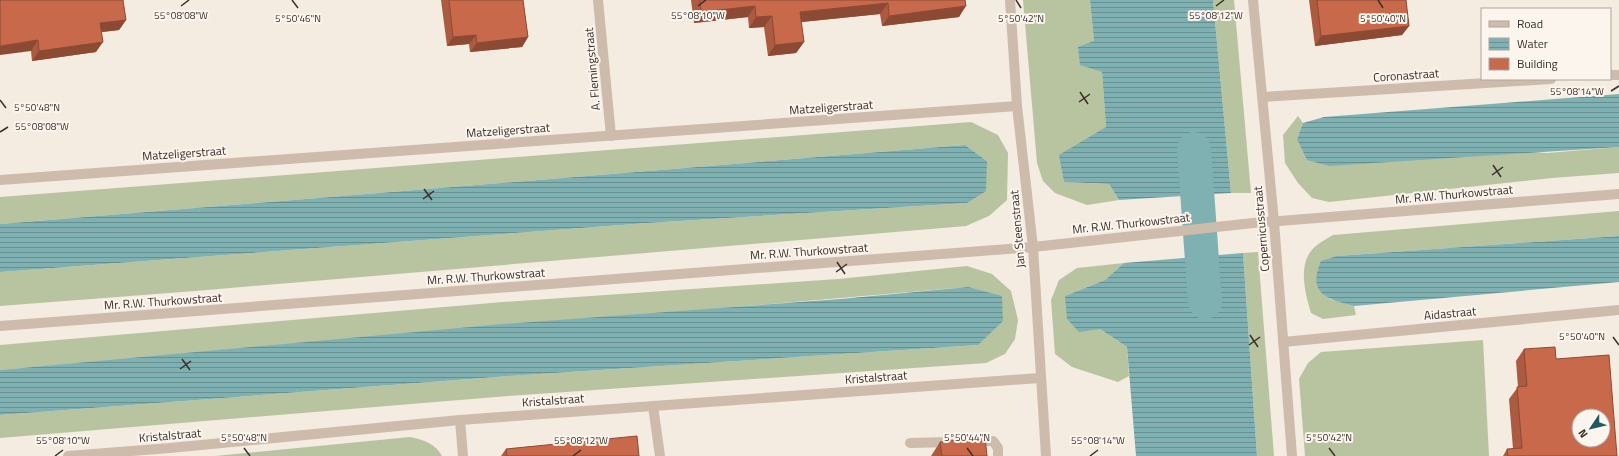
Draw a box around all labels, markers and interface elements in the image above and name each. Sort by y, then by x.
text: 55°08'08"W [154,8,208,23]
text: 55°08'10"W [671,8,725,23]
text: 55°08'12"W [1189,8,1243,23]
legend [1481,8,1611,80]
text: 5°50'46"N [275,11,321,26]
text: 5°50'42"N [998,11,1044,26]
text: 5°50'40"N [1360,11,1406,26]
text: Road [1517,14,1543,33]
street label: A. Flemingstraat [579,26,605,111]
text: Water [1517,34,1548,53]
text: Building [1517,54,1558,73]
street label: Coronastraat [1373,63,1440,87]
text: 55°08'14"W [1550,84,1604,99]
street label: Matzeligerstraat [789,95,874,119]
text: 5°50'48"N [14,100,60,115]
street label: Matzeligerstraat [466,118,551,142]
text: 55°08'08"W [15,119,69,134]
street label: Matzeligerstraat [142,141,227,165]
street label: Mr. R.W. Thurkowstraat [1394,179,1514,209]
street label: Copernicusstraat [1248,185,1274,273]
street label: Jan Steenstraat [1004,189,1030,269]
street label: Mr. R.W. Thurkowstraat [1071,207,1192,239]
street label: Mr. R.W. Thurkowstraat [749,237,869,265]
street label: Mr. R.W. Thurkowstraat [426,262,546,290]
street label: Mr. R.W. Thurkowstraat [103,287,223,315]
street label: Aidastraat [1423,301,1478,325]
text: 5°50'40"N [1559,329,1605,344]
street label: Kristalstraat [844,365,909,389]
street label: Kristalstraat [521,388,586,412]
north arrow [1571,408,1611,448]
street label: Kristalstraat [138,423,203,447]
text: N [1574,426,1592,441]
text: 5°50'48"N [221,430,267,445]
text: 5°50'44"N [944,430,990,445]
text: 5°50'42"N [1306,430,1352,445]
text: 55°08'10"W [36,433,90,448]
text: 55°08'12"W [554,433,608,448]
text: 55°08'14"W [1071,433,1125,448]

